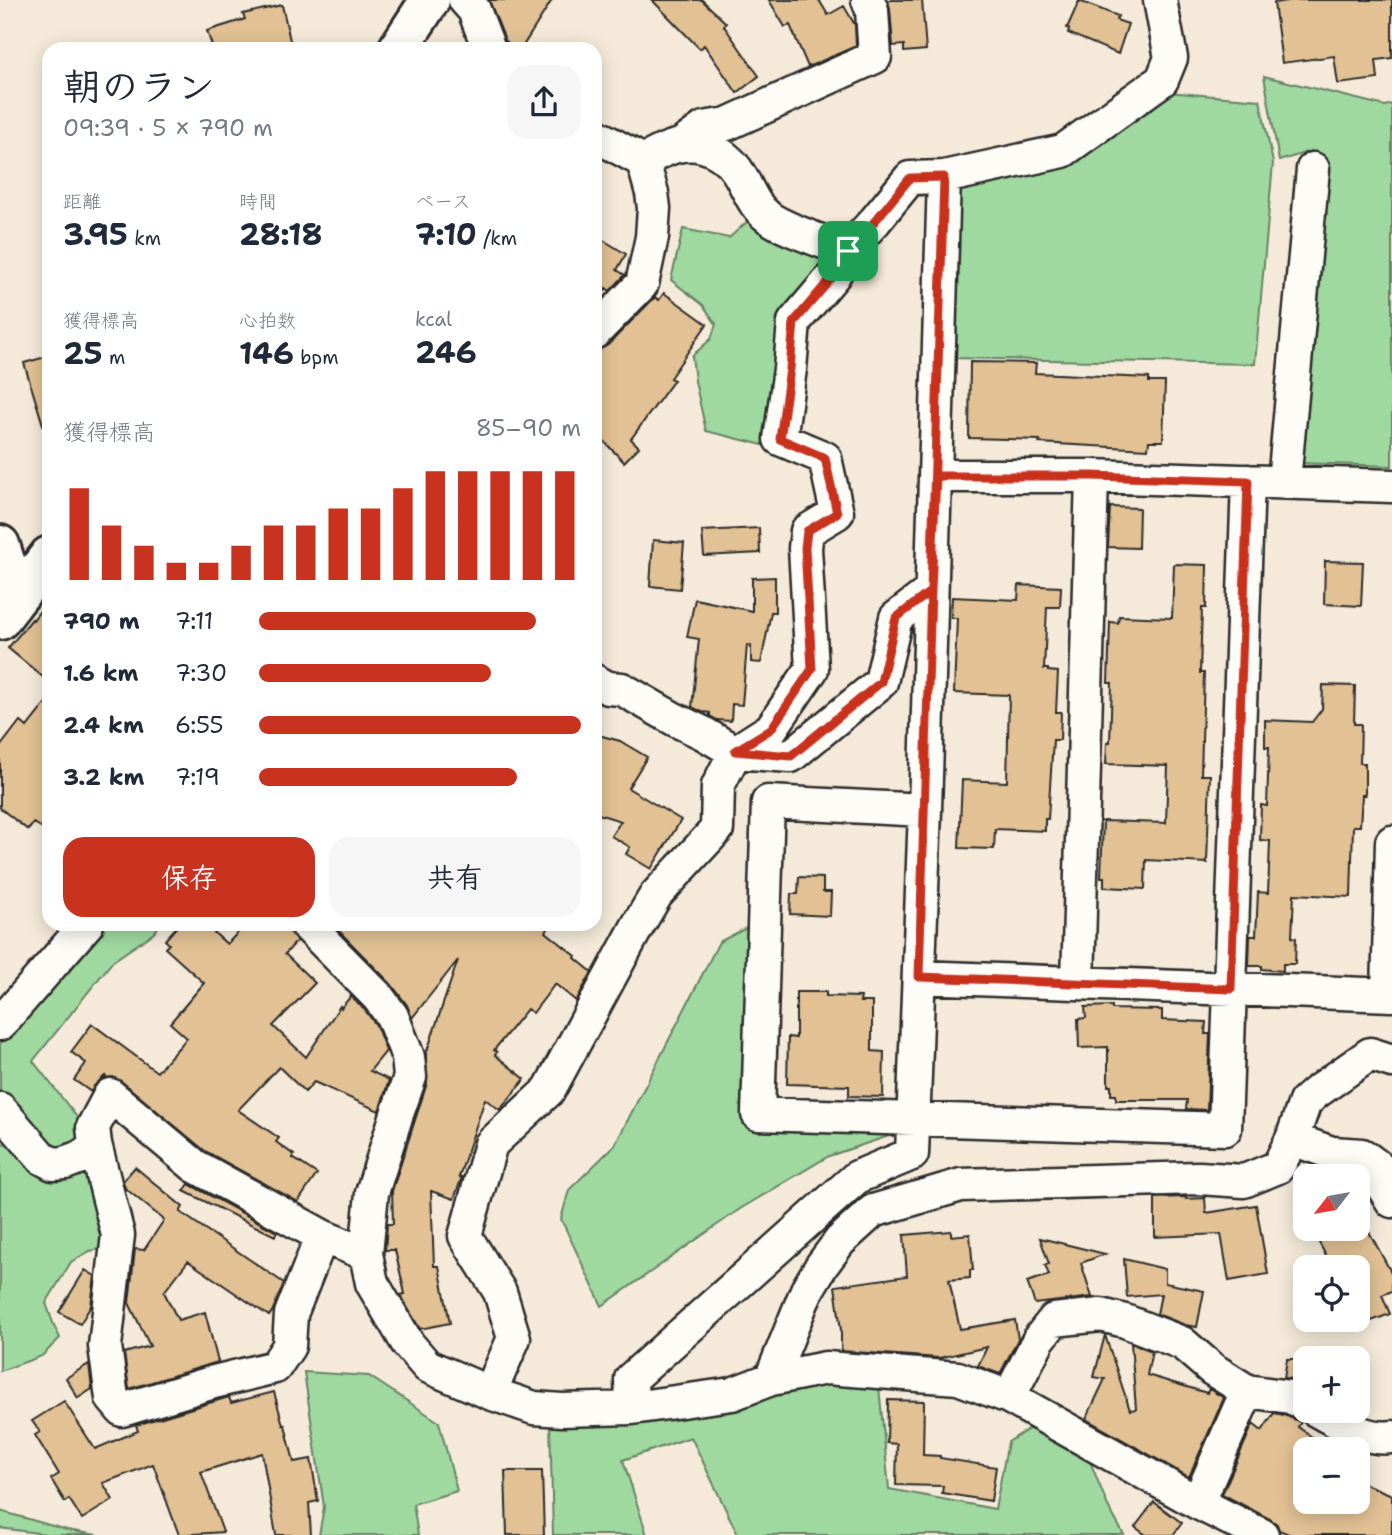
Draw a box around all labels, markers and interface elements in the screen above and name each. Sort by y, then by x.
text: 朝のラン [63,61,215,112]
button: share [507,65,581,139]
text: 09:39 · 5 × 790 m [63,113,273,143]
text: 距離 [63,189,101,214]
text: 時間 [239,189,277,214]
text: ペース [415,189,471,214]
text: 3.95 [63,214,128,255]
text: 28:18 [239,214,323,255]
text: 7:10 [415,214,477,255]
pin [818,221,878,281]
text: km [128,226,161,251]
text: /km [477,226,517,251]
icon: arrive [829,232,867,270]
text: kcal [415,307,452,332]
text: 獲得標高 [63,308,139,333]
text: 心拍数 [239,308,296,333]
text: 246 [415,332,477,373]
text: 25 [63,333,103,374]
text: 146 [239,333,294,374]
text: m [103,345,125,370]
text: bpm [294,345,339,370]
text: 85–90 m [476,413,581,443]
text: 獲得標高 [63,417,155,447]
text: 790 m [63,606,140,636]
text: 7:11 [175,606,213,636]
text: 1.6 km [63,658,138,688]
text: 7:30 [175,658,227,688]
text: 2.4 km [63,710,144,740]
text: 6:55 [175,710,224,740]
text: 3.2 km [63,762,145,792]
text: 7:19 [175,762,220,792]
button: 保存 [63,837,315,917]
button: 共有 [329,837,581,917]
north arrow [1293,1164,1370,1241]
map controls [1293,1164,1370,1514]
button: locate [1293,1255,1370,1332]
button: + [1293,1346,1370,1423]
button: − [1293,1437,1370,1514]

